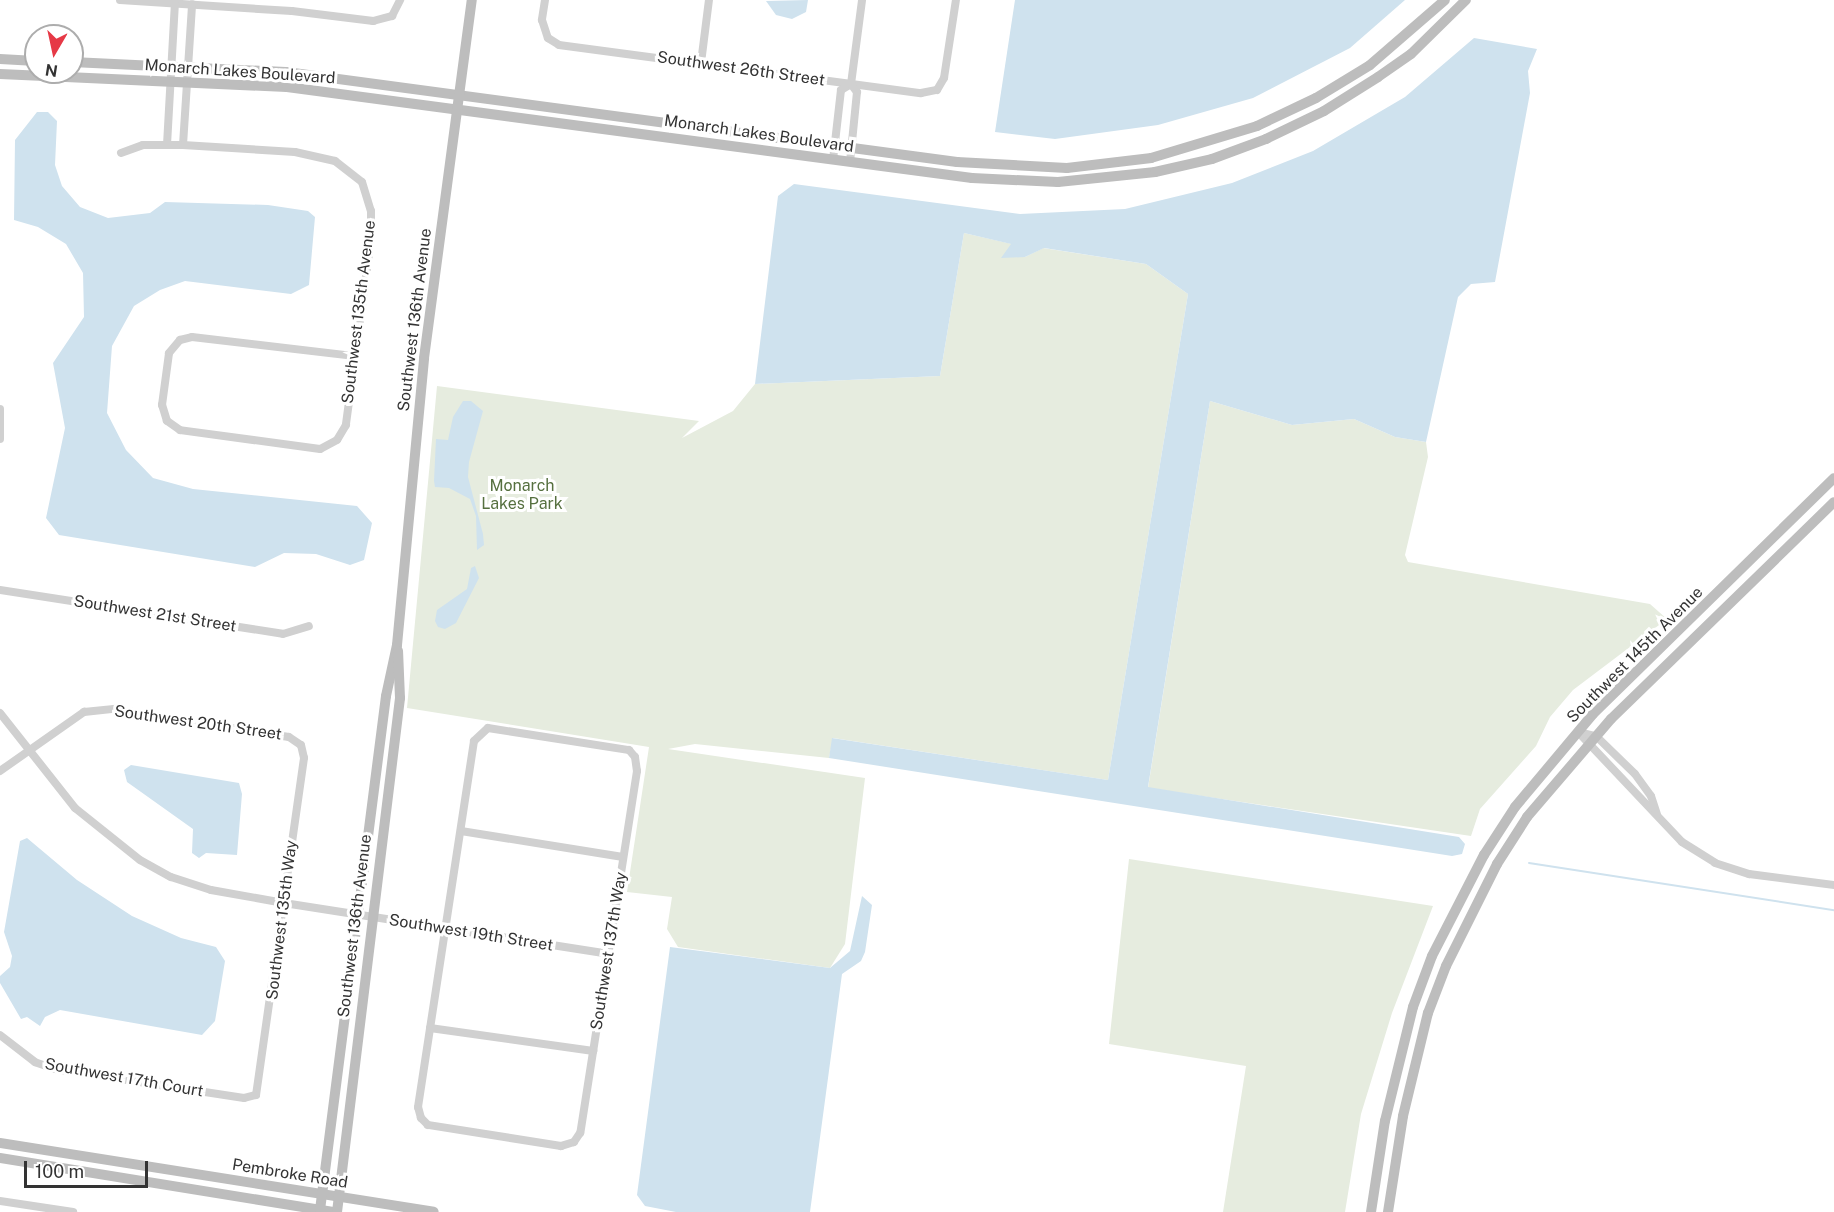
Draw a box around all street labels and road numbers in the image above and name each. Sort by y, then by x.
street label: Southwest 26th Street [656,48,826,90]
street label: Monarch Lakes Boulevard [144,56,336,88]
street label: Monarch Lakes Boulevard [663,111,855,157]
street label: Southwest 135th Avenue [338,219,380,405]
street label: Southwest 136th Avenue [394,227,436,413]
street label: Southwest 145th Avenue [1563,583,1707,727]
street label: Southwest 21st Street [72,592,238,636]
street label: Southwest 20th Street [113,702,283,744]
street label: Southwest 136th Avenue [334,833,376,1019]
street label: Southwest 135th Way [263,839,301,1001]
street label: Southwest 137th Way [587,870,631,1032]
street label: Southwest 19th Street [387,911,555,955]
street label: Southwest 17th Court [43,1055,205,1101]
street label: Pembroke Road [231,1155,349,1193]

